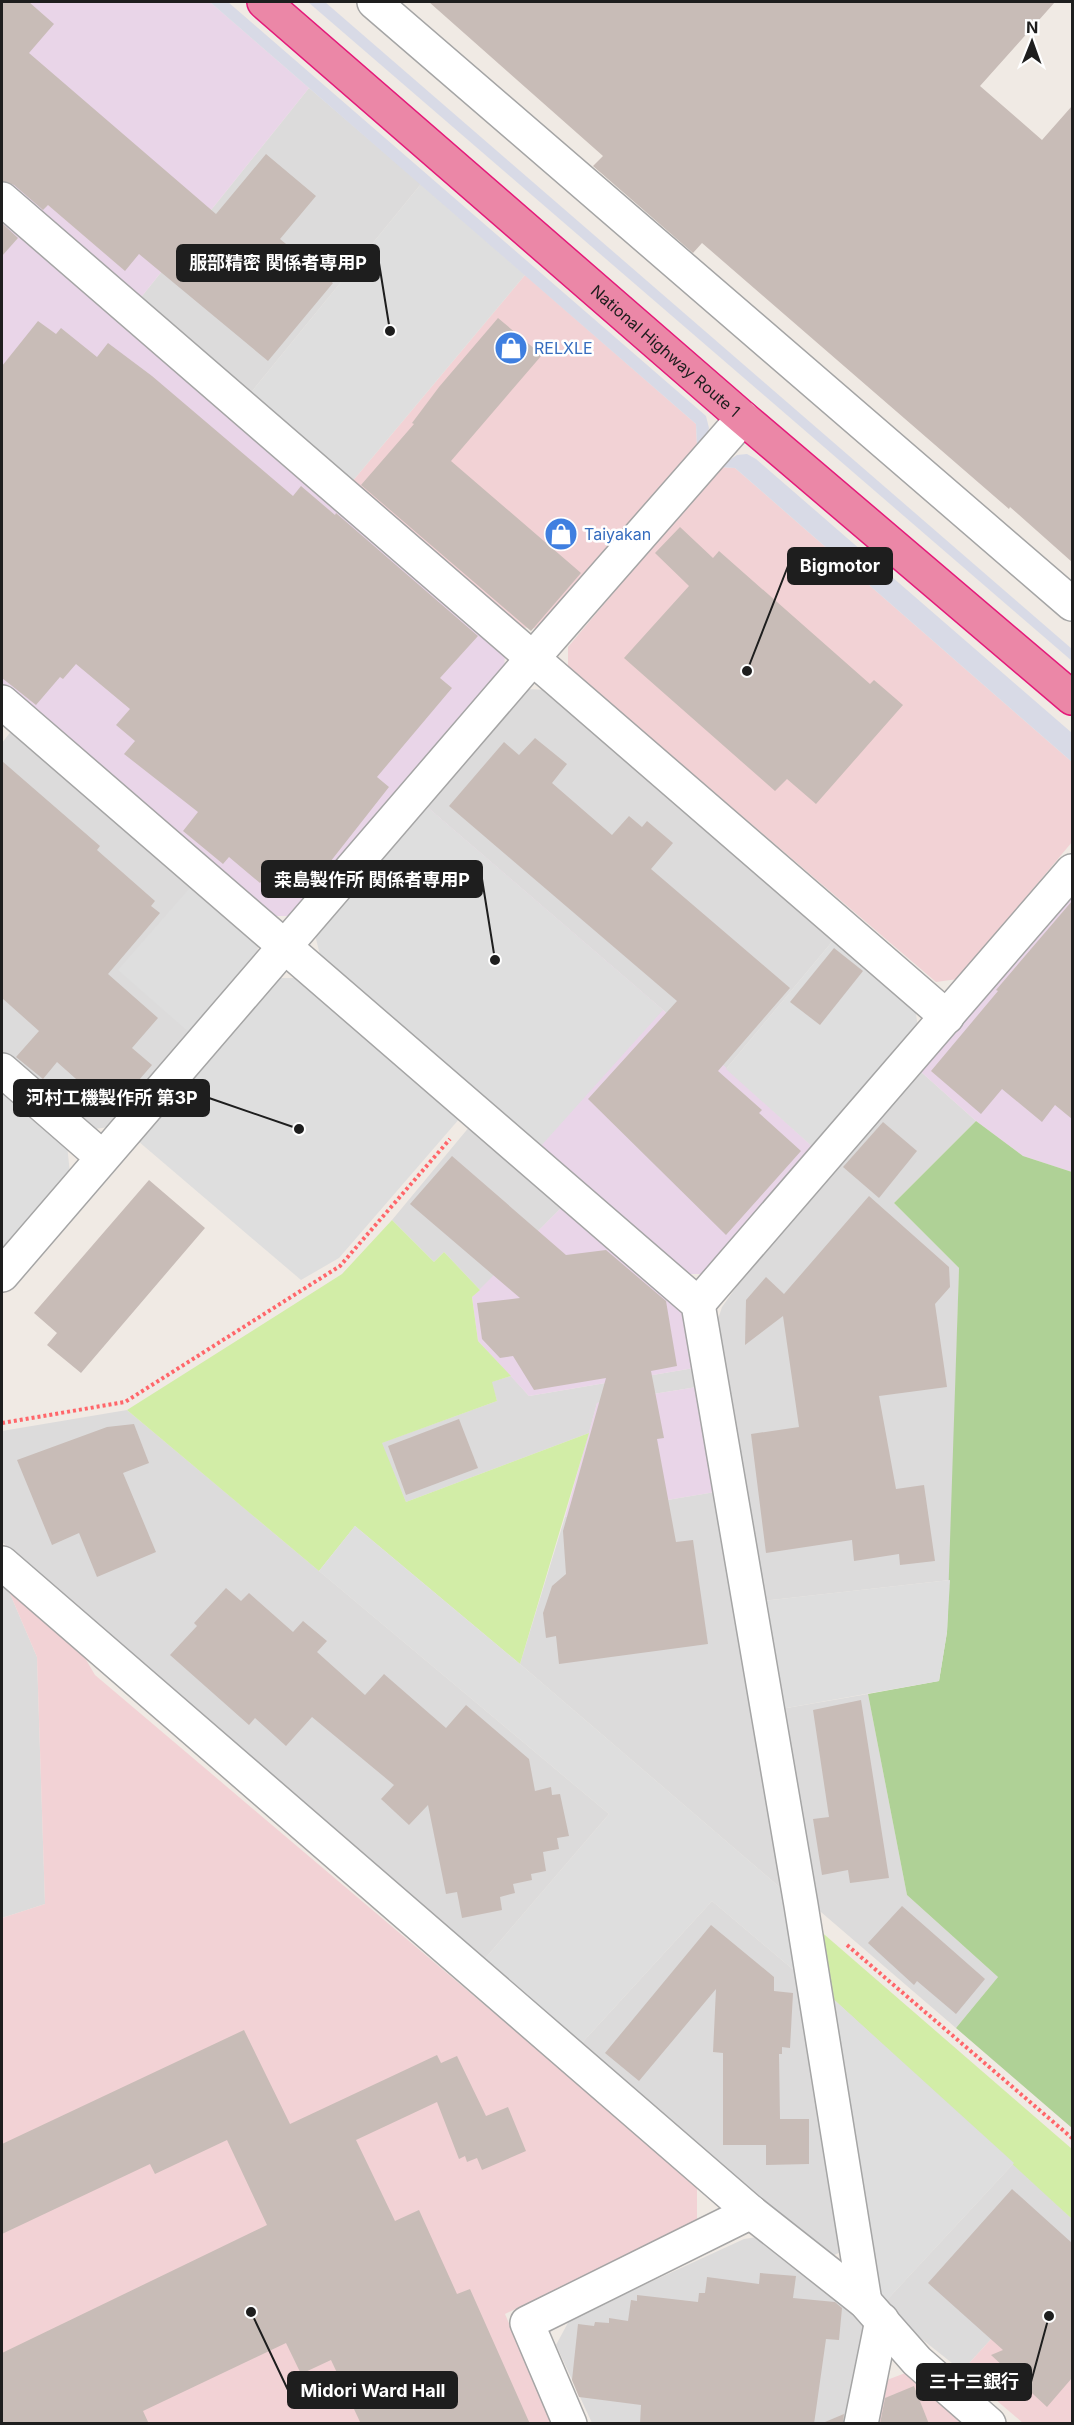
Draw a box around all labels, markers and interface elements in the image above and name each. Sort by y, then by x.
north arrow [1002,12,1062,72]
text: N [1026,17,1039,37]
callout: 服部精密 関係者専用P [177,245,379,281]
text: 服部精密 関係者専用P [189,252,367,273]
street label: National Highway Route 1 [587,281,745,421]
shop icon: RELXLE [493,330,529,366]
place label: RELXLE [534,338,593,358]
shop icon: Taiyakan [543,516,579,552]
place label: Taiyakan [584,524,651,544]
callout: Bigmotor [788,548,892,584]
text: Bigmotor [800,555,880,576]
callout: 桒島製作所 関係者専用P [262,861,482,897]
text: 桒島製作所 関係者専用P [274,869,470,890]
callout: 河村工機製作所 第3P [14,1080,209,1116]
text: 河村工機製作所 第3P [26,1087,198,1108]
callout: 三十三銀行 [917,2364,1031,2400]
text: 三十三銀行 [929,2371,1019,2392]
callout: Midori Ward Hall [288,2372,457,2408]
text: Midori Ward Hall [301,2380,445,2401]

